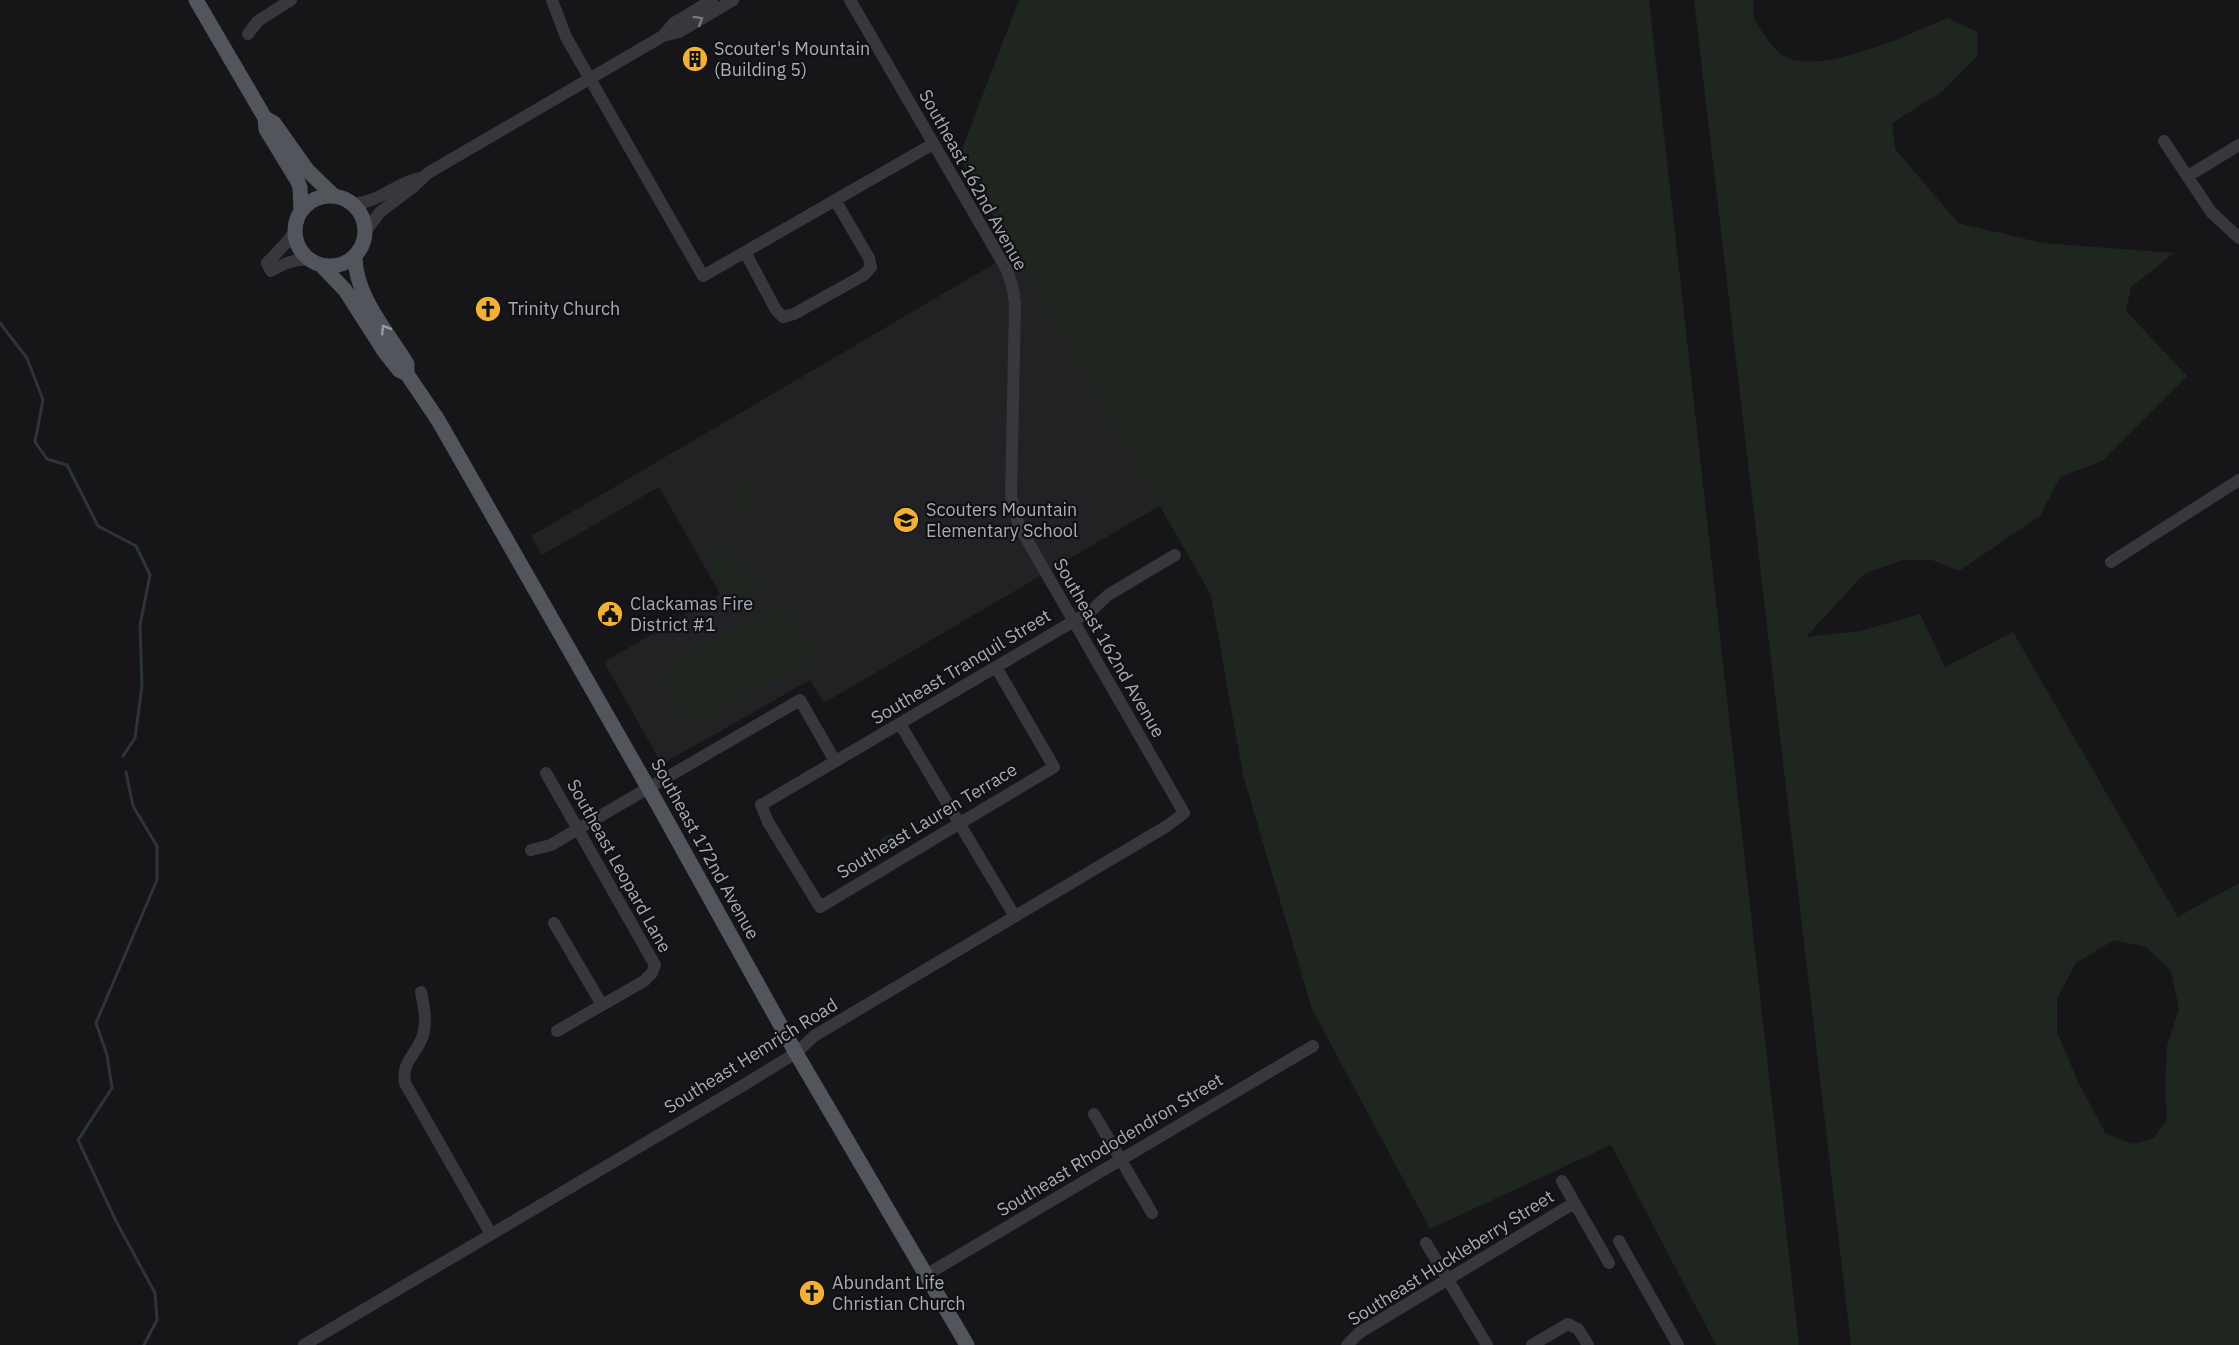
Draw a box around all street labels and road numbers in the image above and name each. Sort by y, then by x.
street label: Southeast 162nd Avenue [914,85,1033,274]
street label: Southeast 162nd Avenue [1049,554,1170,742]
street label: Southeast Tranquil Street [867,604,1055,729]
street label: Southeast 172nd Avenue [646,754,765,943]
street label: Southeast Lauren Terrace [832,758,1021,884]
street label: Southeast Leopard Lane [562,775,677,957]
street label: Southeast Hemrich Road [660,993,842,1118]
street label: Southeast Rhododendron Street [992,1068,1227,1221]
street label: Southeast Huckleberry Street [1343,1185,1558,1331]

